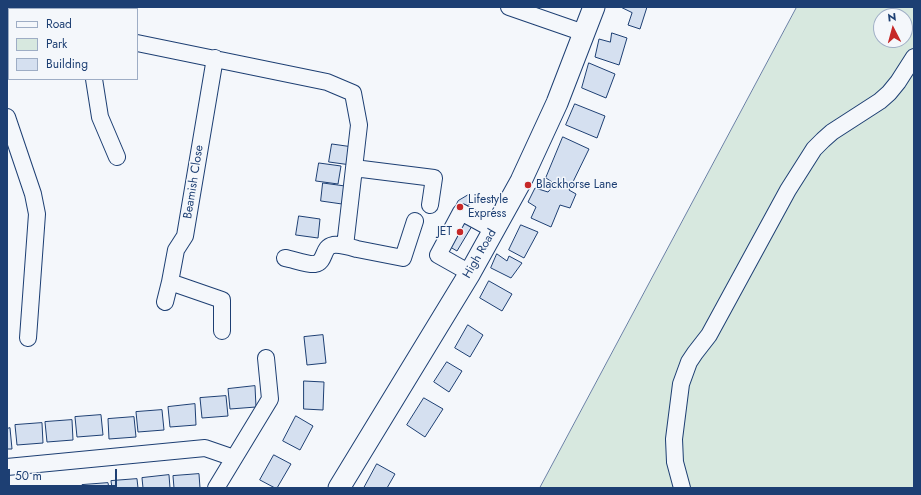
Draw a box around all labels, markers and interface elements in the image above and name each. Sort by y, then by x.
legend [8,8,138,80]
north arrow [873,8,913,48]
text: N [887,9,897,25]
text: Road [46,15,72,33]
text: Park [46,35,67,53]
text: Building [46,55,88,73]
street label: Beamish Close [181,144,207,220]
place label: Blackhorse Lane [536,178,617,192]
marker: Blackhorse Lane [523,180,533,190]
place label: Lifestyle Express [468,193,508,221]
marker: Lifestyle Express [455,202,465,212]
place label: JET [437,225,452,239]
marker: JET [455,227,465,237]
street label: High Road [460,227,500,281]
scale bar [10,461,119,487]
text: 50 m [15,467,42,485]

